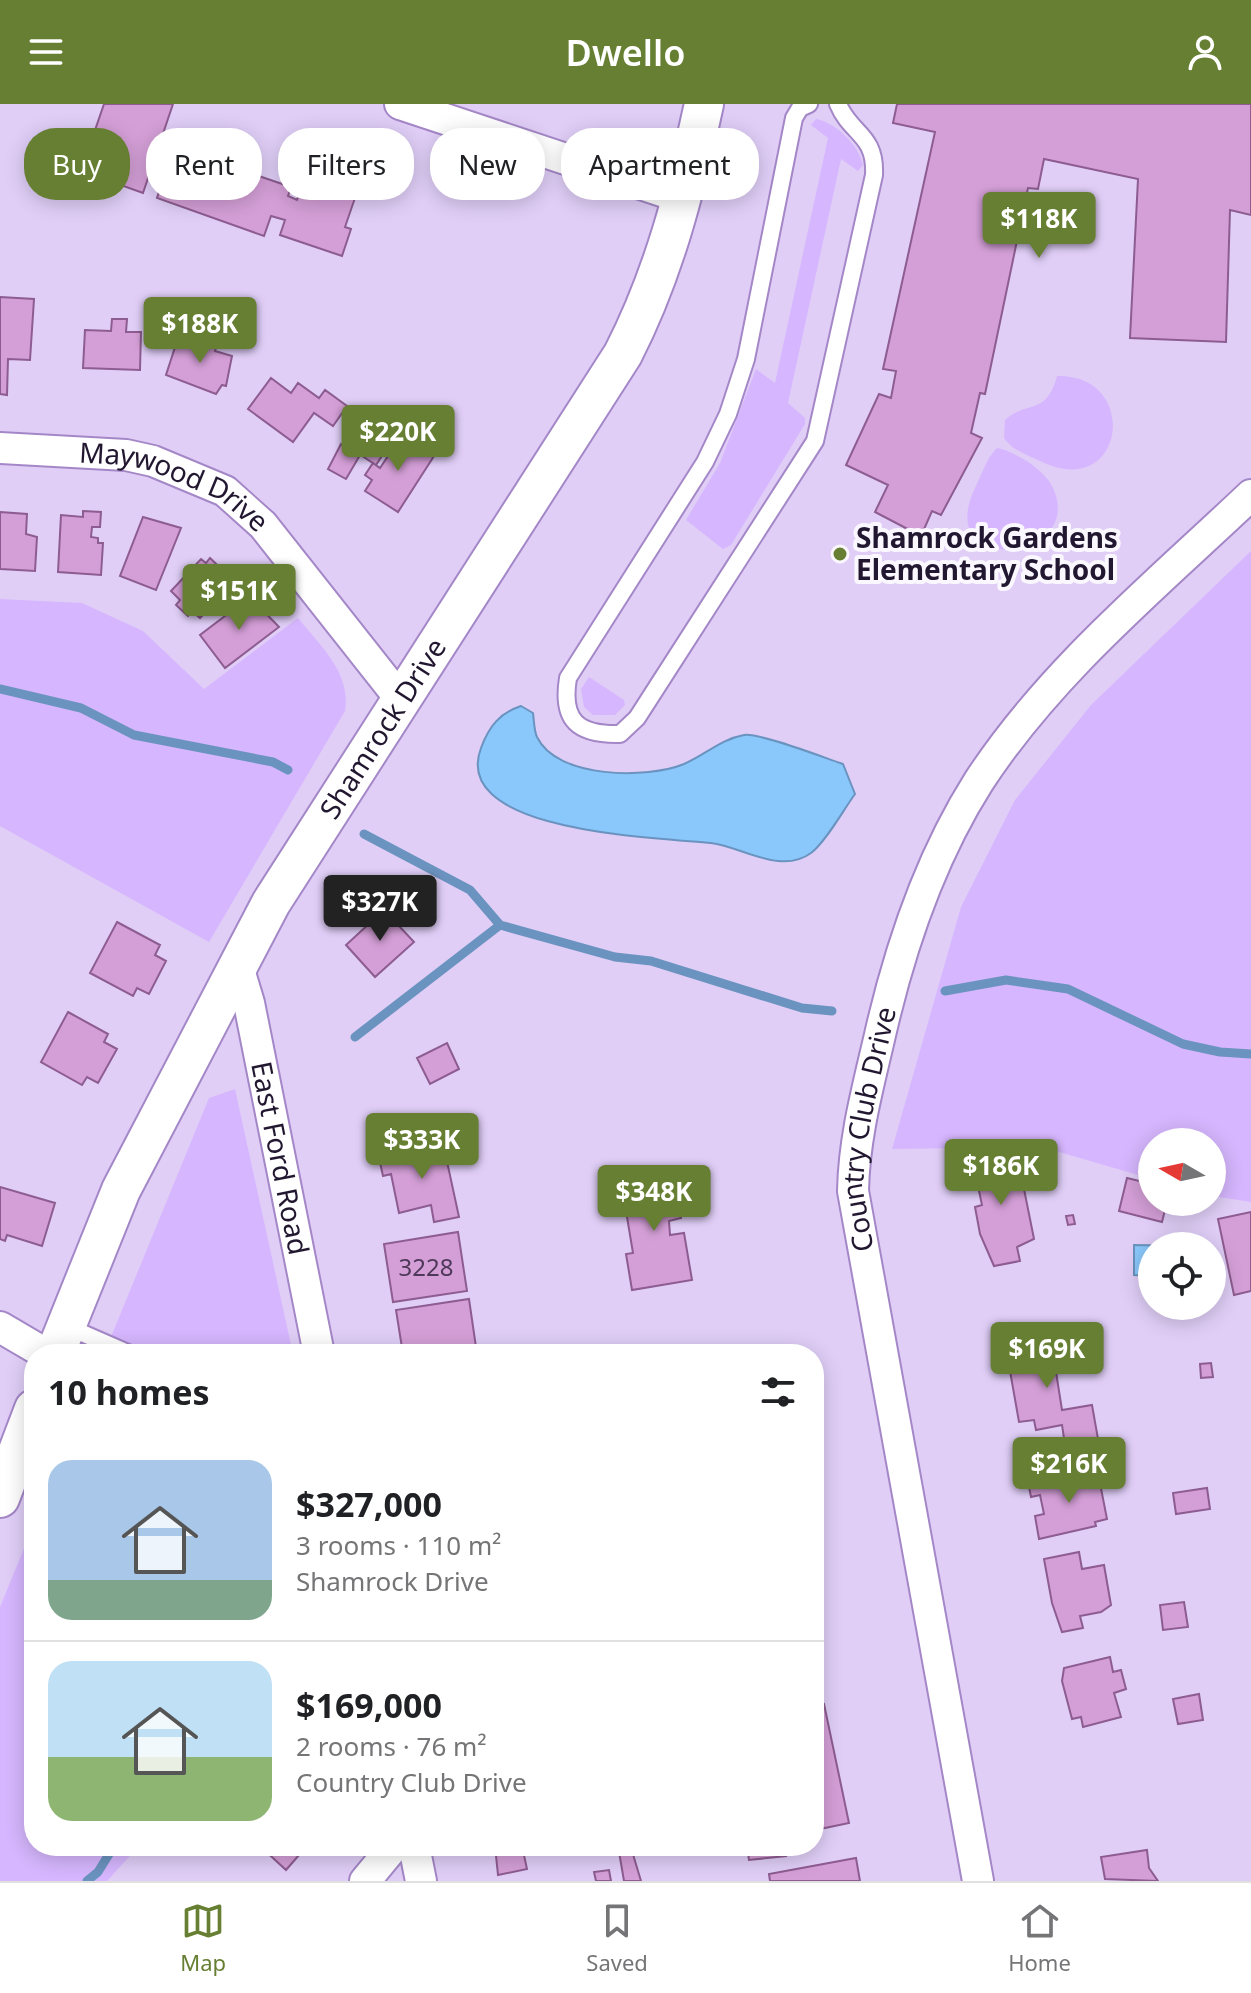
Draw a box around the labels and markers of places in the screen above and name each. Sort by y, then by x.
pin: $118K [983,192,1095,260]
pin: $188K [144,297,256,365]
pin: $220K [342,405,454,473]
place label: Shamrock Gardens Elementary School [856,518,1118,588]
marker: Shamrock Gardens Elementary School [831,545,849,563]
pin: $151K [183,564,295,632]
pin: $327K [324,875,436,943]
pin: $333K [366,1113,478,1181]
pin: $186K [945,1139,1057,1207]
pin: $348K [598,1165,710,1233]
pin: $169K [991,1322,1103,1390]
pin: $216K [1013,1437,1125,1505]

